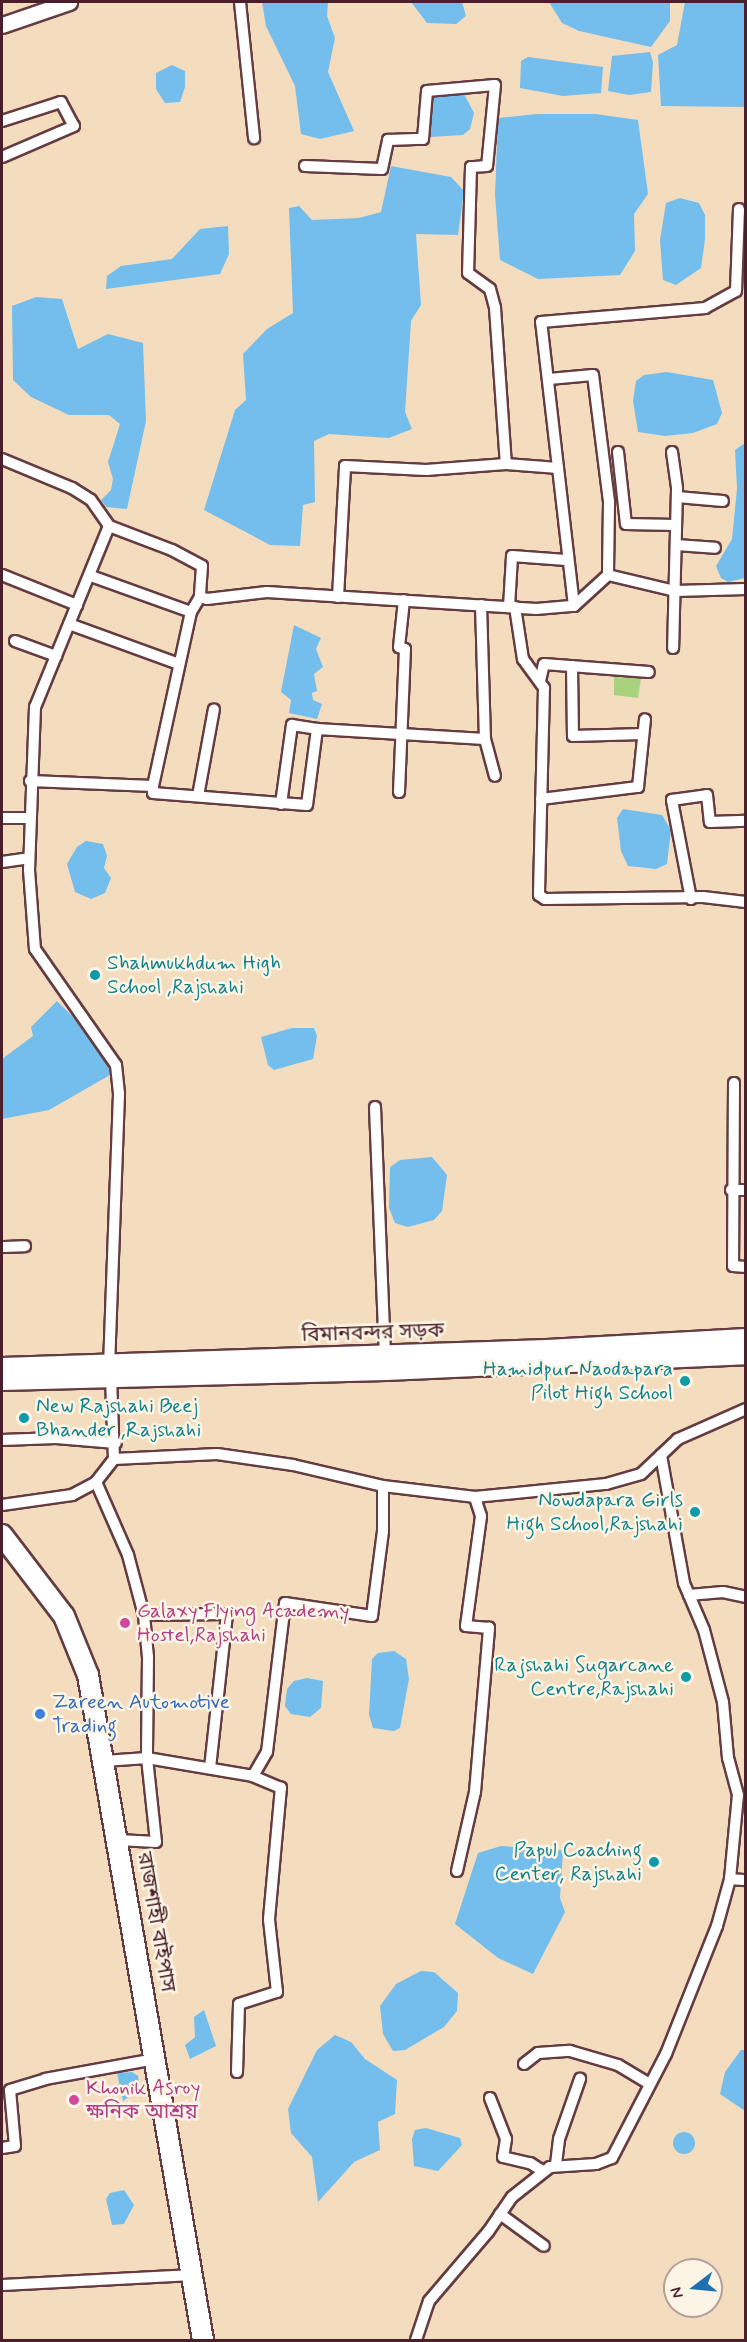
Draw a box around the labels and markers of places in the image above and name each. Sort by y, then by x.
place label: Shahmukhdum High School ,Rajshahi [107,950,280,1000]
marker: Shahmukhdum High School ,Rajshahi [88,968,102,982]
place label: Hamidpur Naodapara Pilot High School [483,1356,673,1406]
marker: Hamidpur Naodapara Pilot High School [678,1374,692,1388]
place label: New Rajshahi Beej Bhander ,Rajshahi [36,1393,201,1443]
marker: New Rajshahi Beej Bhander ,Rajshahi [17,1411,31,1425]
place label: Nowdapara Girls High School,Rajshahi [507,1487,683,1537]
marker: Nowdapara Girls High School,Rajshahi [688,1505,702,1519]
place label: Galaxy Flying Academy Hostel,Rajshahi [137,1598,346,1648]
marker: Galaxy Flying Academy Hostel,Rajshahi [118,1616,132,1630]
place label: Rajshahi Sugarcane Centre,Rajshahi [500,1652,674,1702]
marker: Rajshahi Sugarcane Centre,Rajshahi [679,1670,693,1684]
place label: Zareen Automotive Trading [52,1689,230,1739]
marker: Zareen Automotive Trading [33,1707,47,1721]
place label: Papul Coaching Center, Rajshahi [492,1837,642,1887]
marker: Papul Coaching Center, Rajshahi [647,1855,661,1869]
place label: Khonik Asroy ক্ষনিক আশ্রয় [86,2075,202,2125]
marker: Khonik Asroy ক্ষনিক আশ্রয় [67,2093,81,2107]

